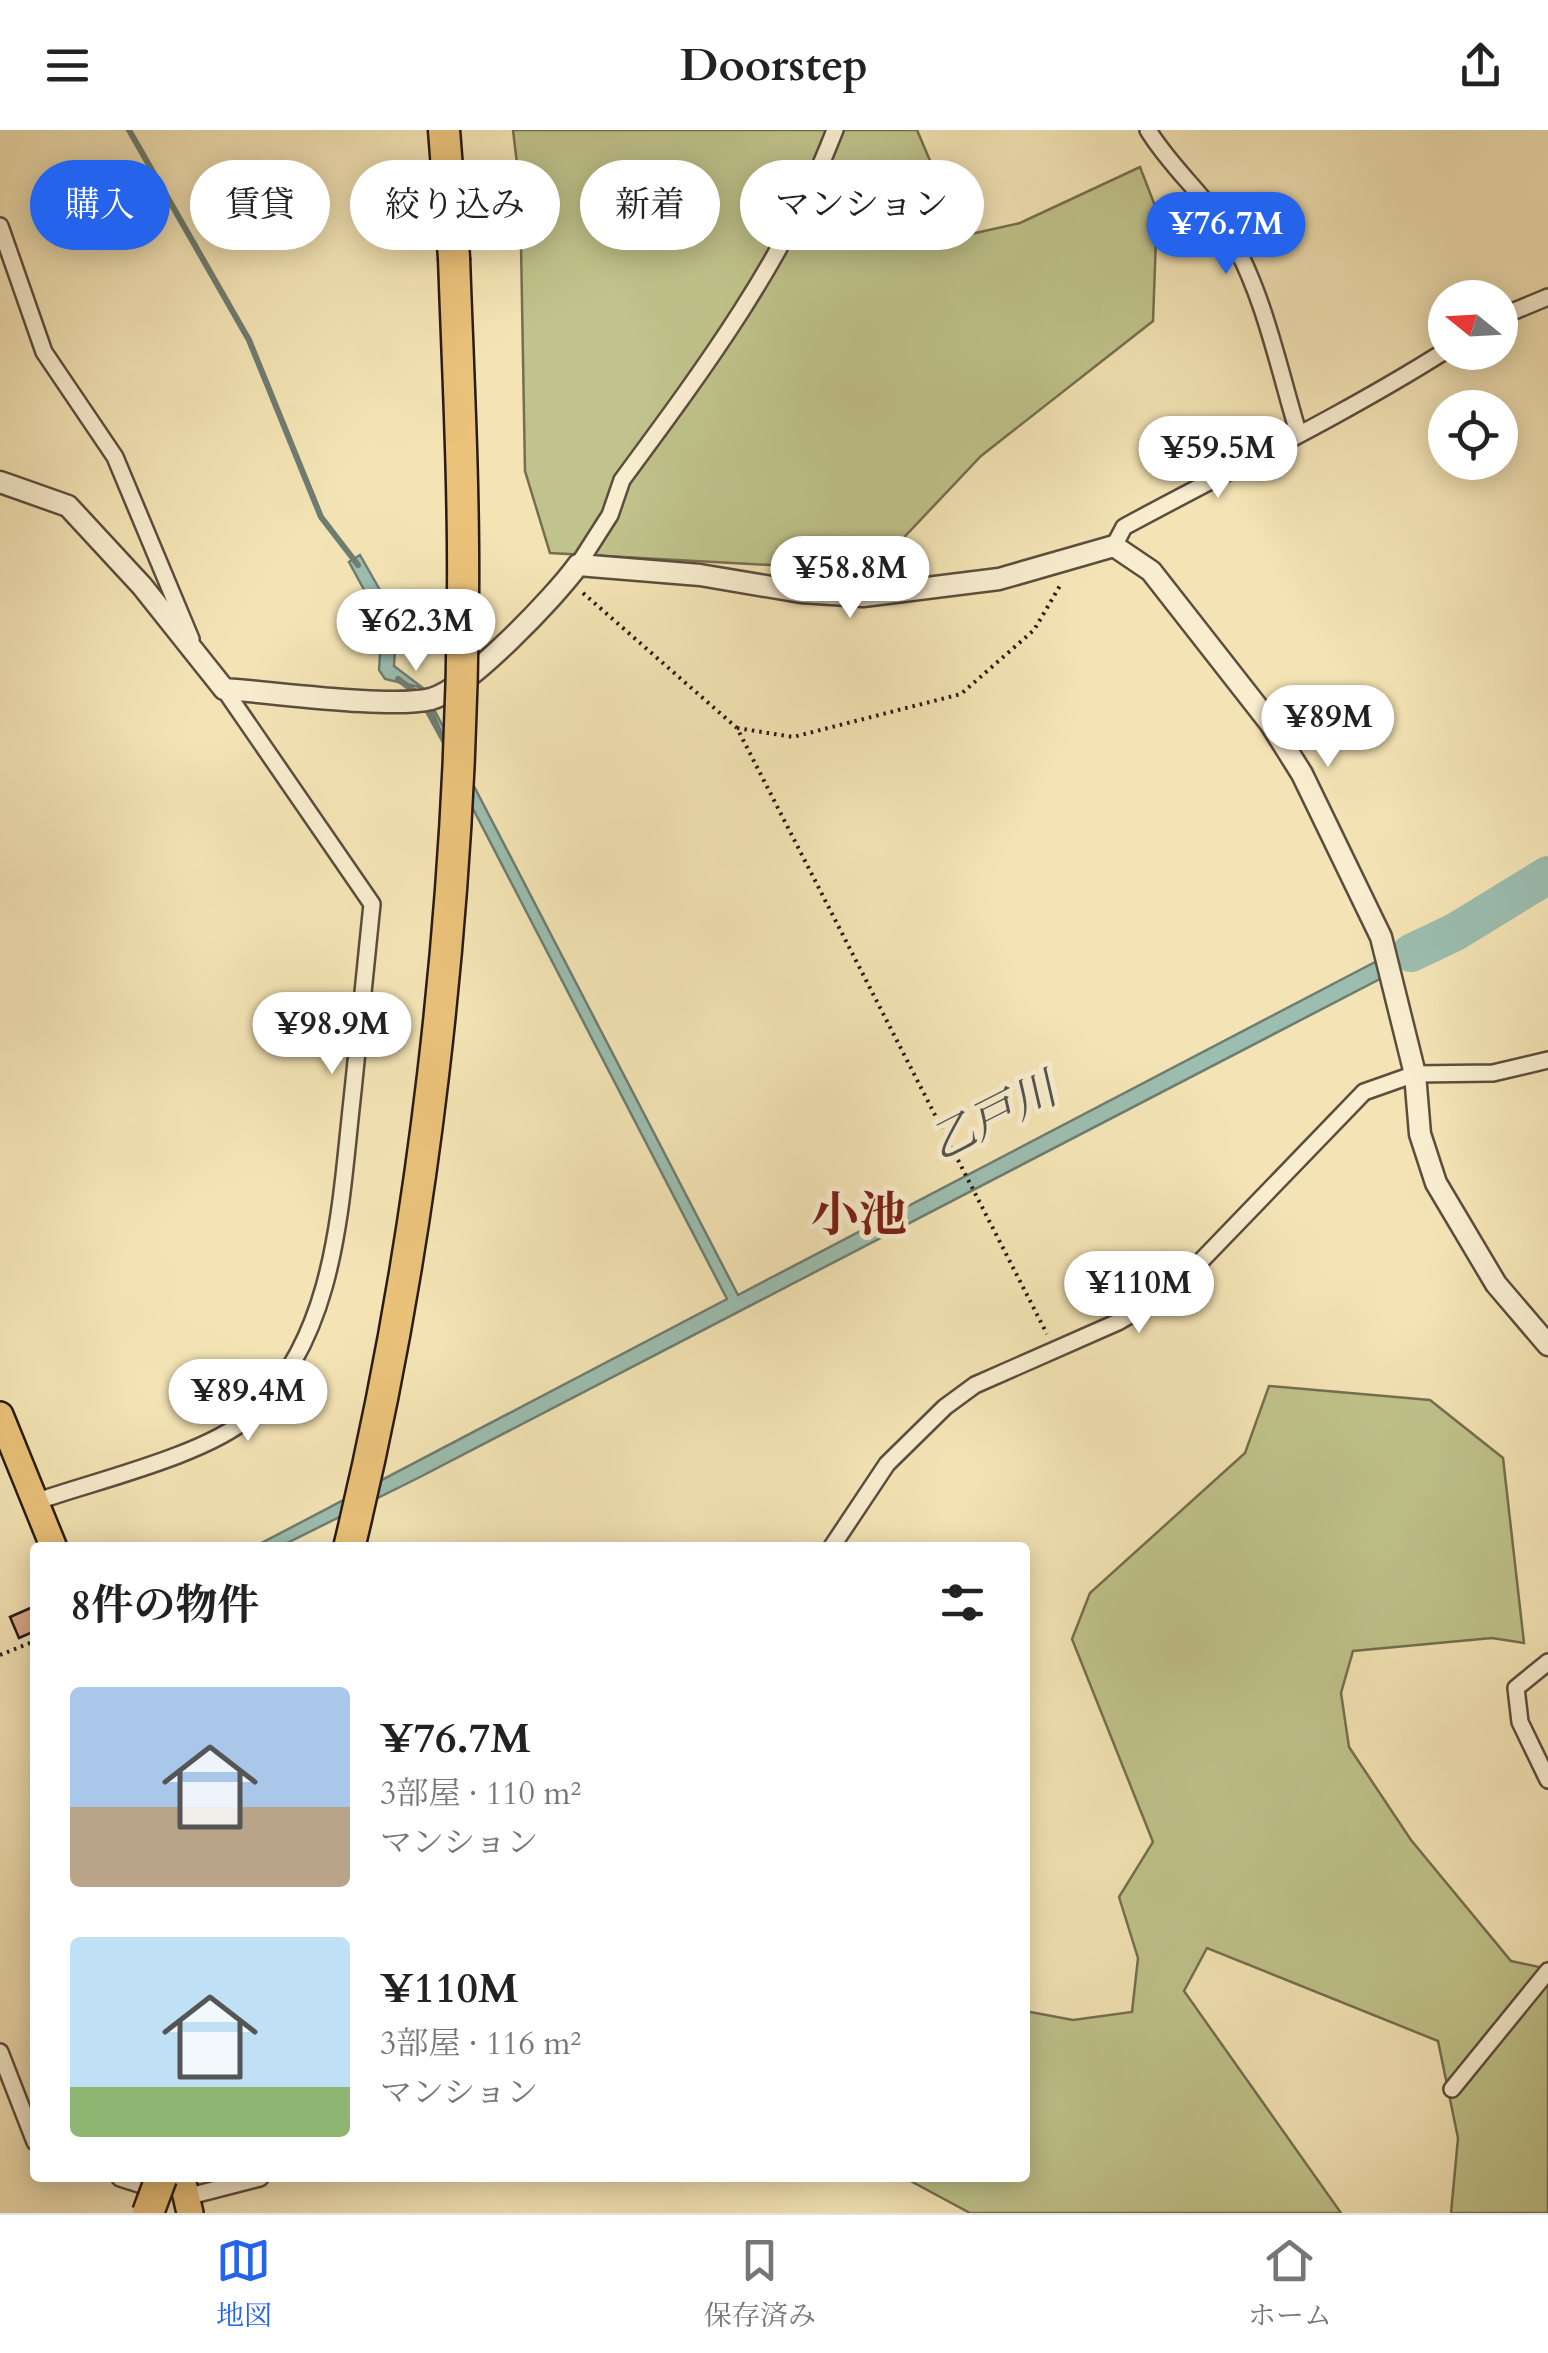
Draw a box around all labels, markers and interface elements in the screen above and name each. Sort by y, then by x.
text: Doorstep [680,35,868,96]
icon: menu [40,38,95,93]
icon: share [1453,38,1508,93]
chip: 購入 [30,160,170,250]
chip: 賃貸 [190,160,330,250]
chip: 絞り込み [350,160,560,250]
chip: 新着 [580,160,720,250]
chip: マンション [740,160,984,250]
pin: ¥76.7M [1145,192,1307,277]
text: ¥76.7M [1168,202,1284,246]
north arrow [1428,280,1518,370]
map controls [1428,280,1518,480]
button: locate [1428,390,1518,480]
pin: ¥59.5M [1137,416,1299,501]
text: ¥59.5M [1160,426,1276,470]
pin: ¥58.8M [769,536,931,621]
text: ¥58.8M [792,546,908,590]
pin: ¥62.3M [335,589,497,674]
text: ¥62.3M [358,599,474,643]
pin: ¥89M [1269,685,1387,770]
text: ¥89M [1283,695,1373,739]
pin: ¥98.9M [251,992,413,1077]
text: ¥98.9M [274,1002,390,1046]
water label: 乙戸川 [919,1057,1071,1175]
district label: 小池 [811,1183,907,1248]
pin: ¥110M [1069,1251,1209,1336]
text: ¥110M [1086,1261,1192,1305]
pin: ¥89.4M [167,1359,329,1444]
text: ¥89.4M [190,1369,306,1413]
icon: filters [935,1575,990,1630]
text: 8件の物件 [70,1577,260,1634]
text: ¥76.7M [380,1710,531,1767]
icon: home [150,1727,270,1847]
text: 3部屋 · 110 m² [380,1772,581,1816]
text: マンション [380,1821,539,1865]
text: ¥110M [380,1960,519,2017]
icon: home [150,1977,270,2097]
text: 3部屋 · 116 m² [380,2022,581,2066]
text: マンション [380,2071,539,2115]
tab: 地図 [216,2233,272,2335]
tab: 保存済み [704,2233,816,2335]
tab: ホーム [1248,2233,1332,2335]

